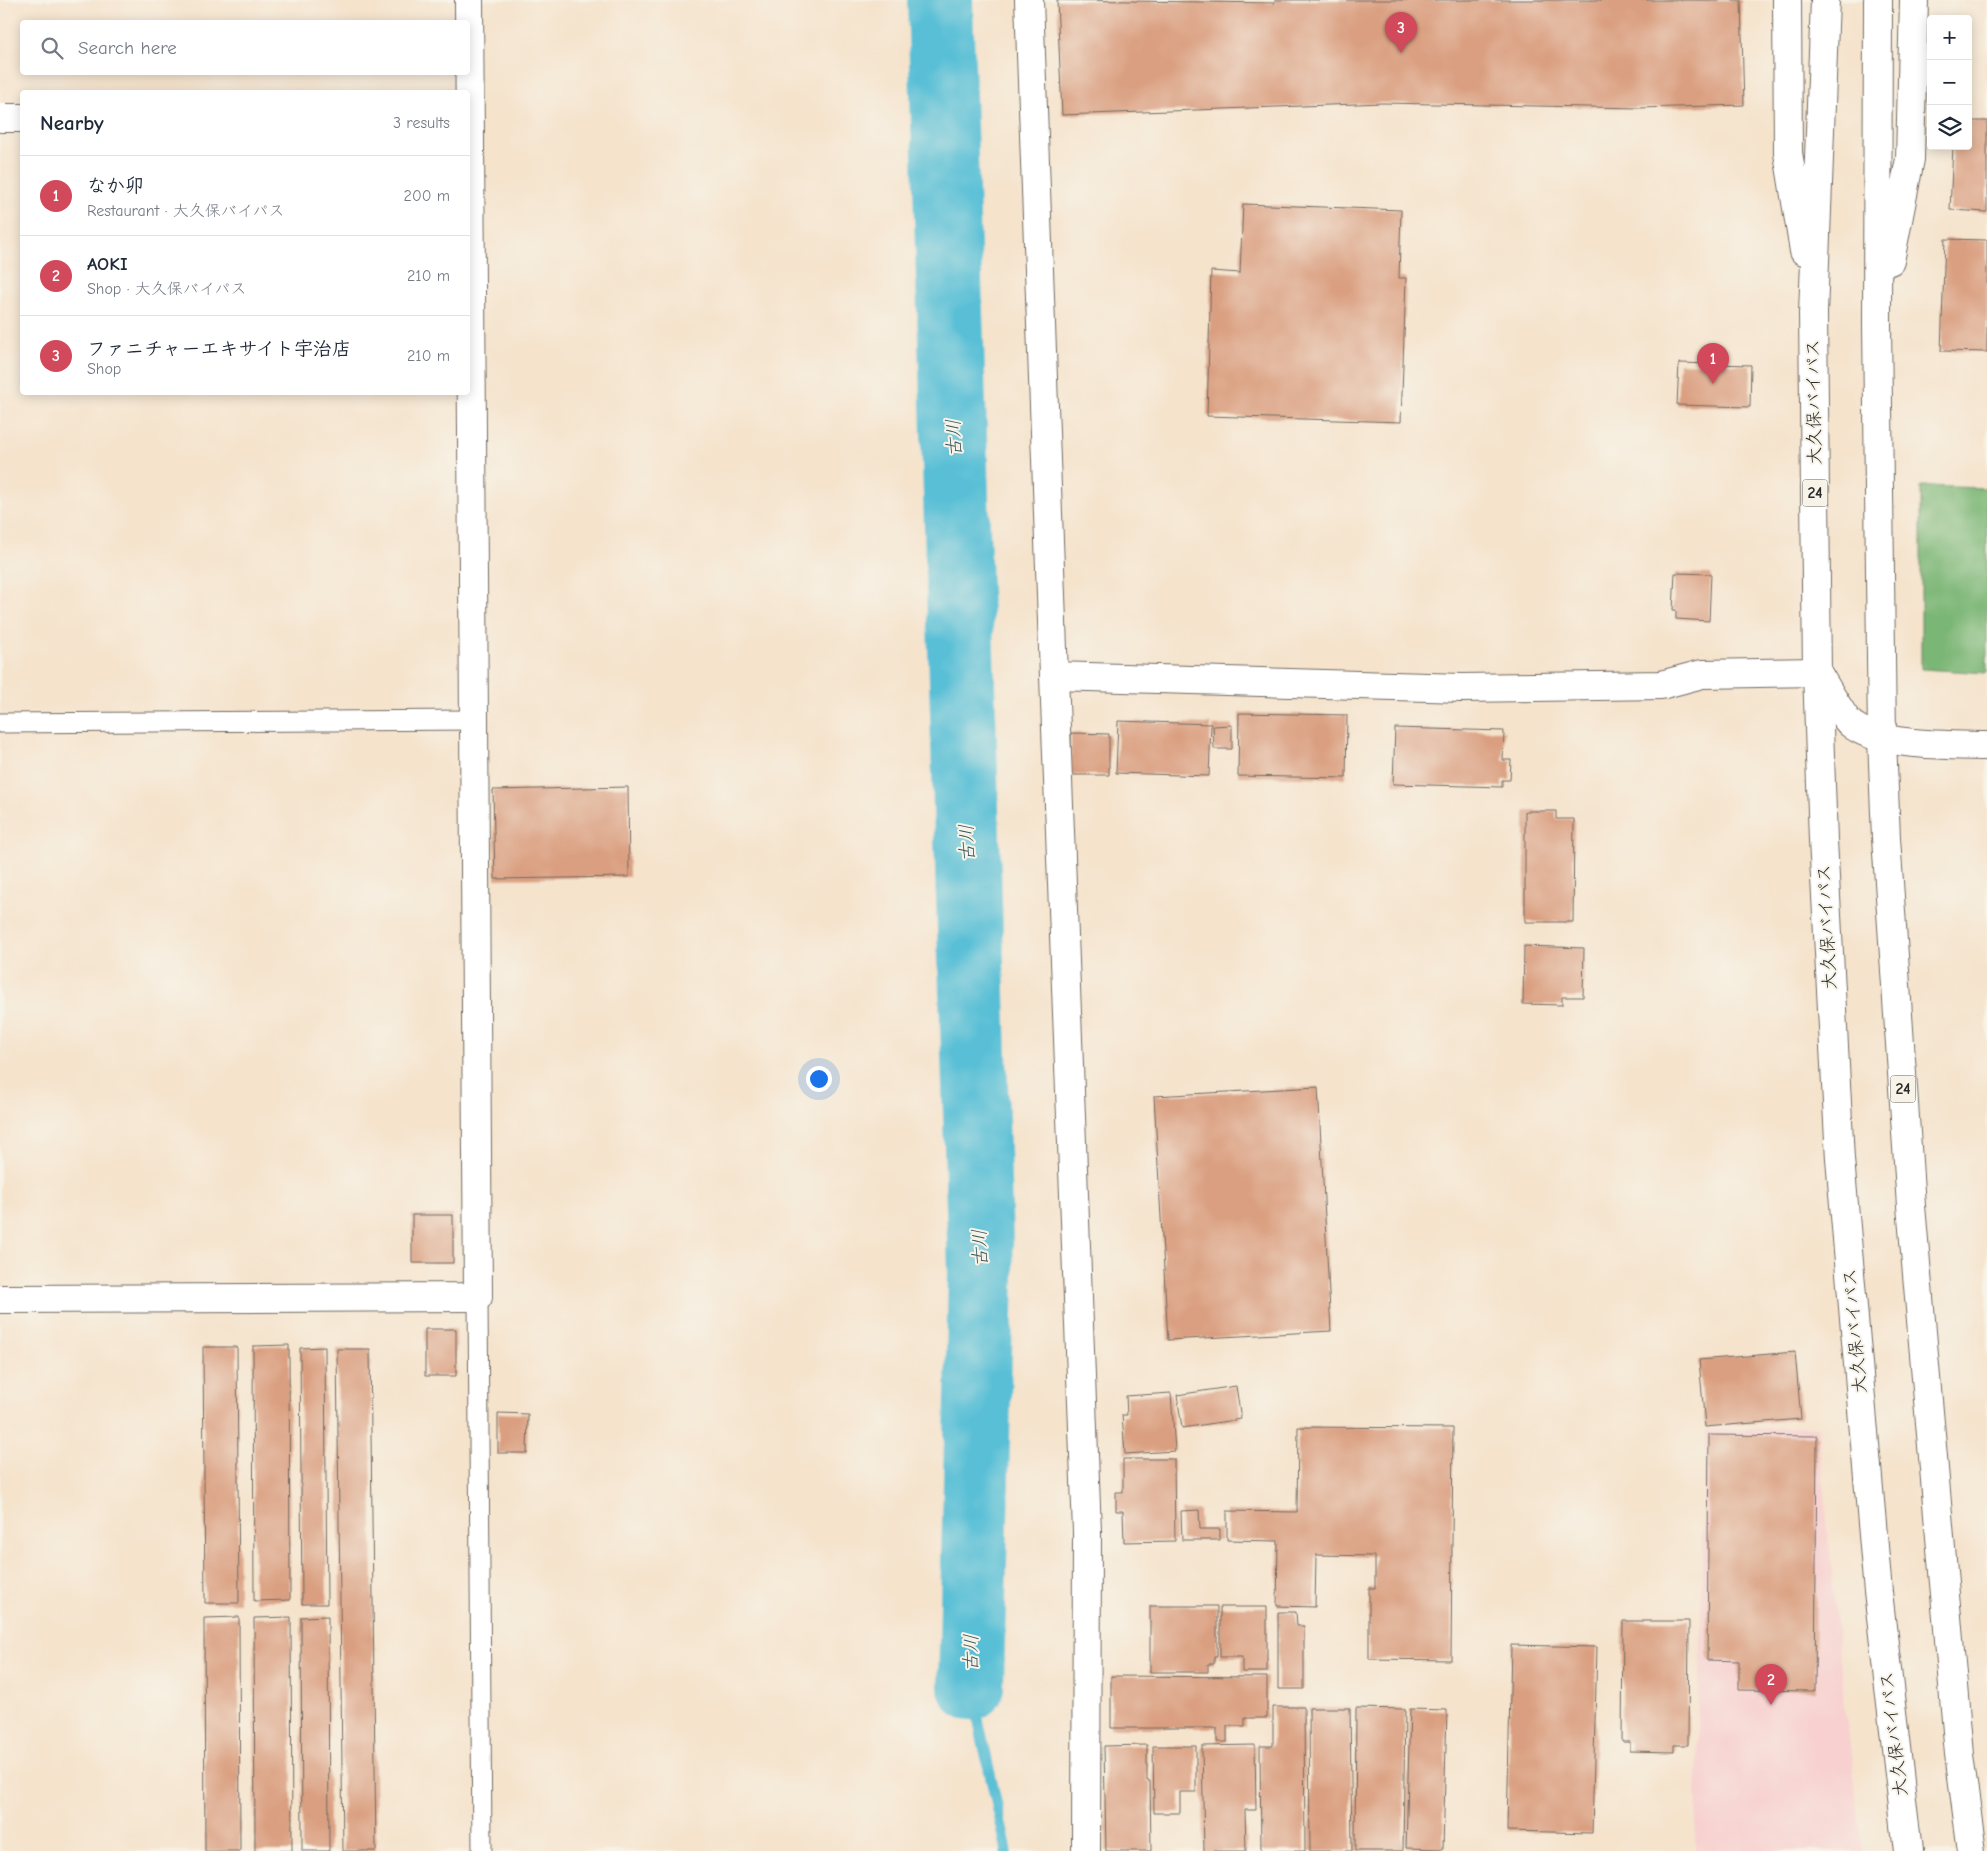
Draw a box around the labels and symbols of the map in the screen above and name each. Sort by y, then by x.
pin: 3 [1385,12,1417,53]
street label: 大久保バイパス [1802,339,1826,465]
pin: 1 [1697,343,1729,384]
water label: 古川 [942,419,966,457]
road number: 24 [1802,479,1828,506]
water label: 古川 [955,824,979,862]
street label: 大久保バイパス [1813,864,1841,990]
your location [806,1066,832,1092]
road number: 24 [1890,1076,1916,1102]
water label: 古川 [968,1229,992,1267]
street label: 大久保バイパス [1839,1268,1871,1394]
water label: 古川 [960,1634,982,1672]
pin: 2 [1755,1664,1787,1705]
street label: 大久保バイパス [1876,1670,1912,1798]

